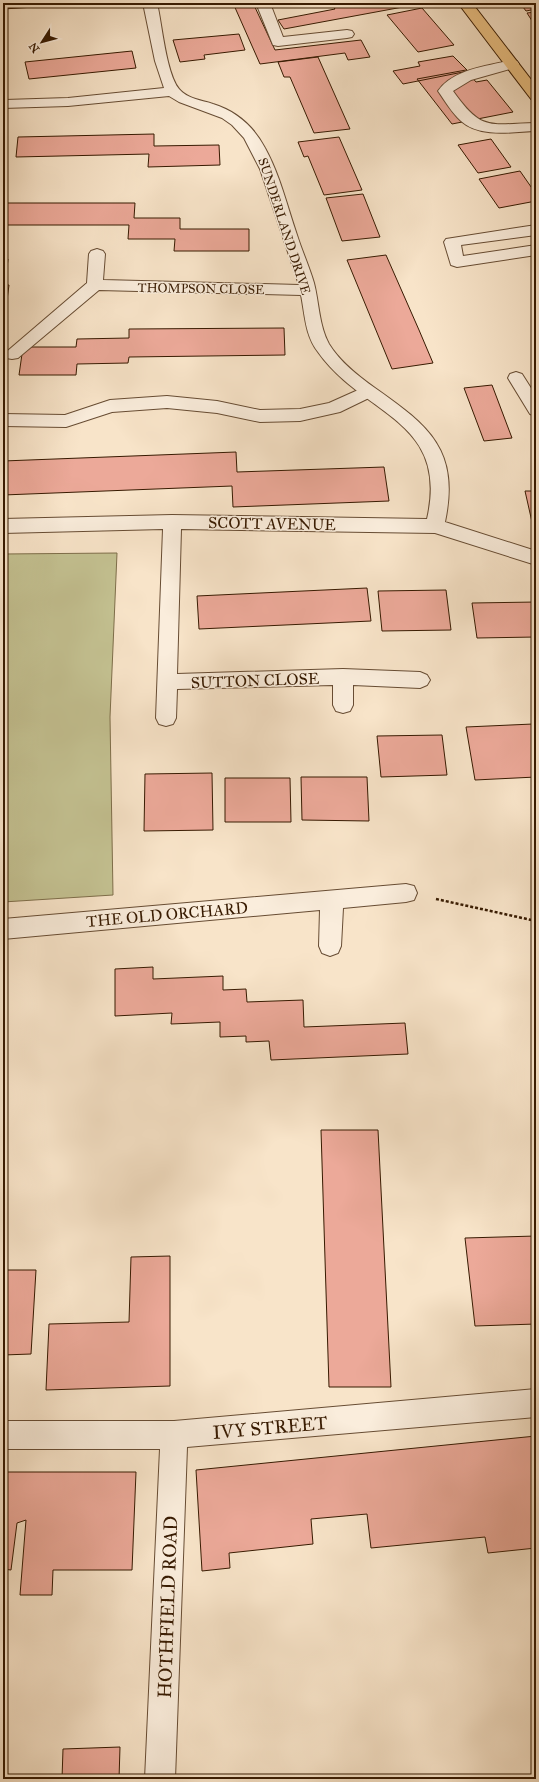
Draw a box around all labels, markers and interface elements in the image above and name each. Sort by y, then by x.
north arrow [22,22,62,62]
text: N [26,39,42,55]
street label: SUNDERLAND DRIVE [254,156,314,297]
street label: THOMPSON CLOSE [137,280,265,298]
street label: SCOTT AVENUE [208,513,336,534]
street label: SUTTON CLOSE [190,669,320,692]
street label: THE OLD ORCHARD [86,898,249,931]
street label: IVY STREET [212,1411,329,1444]
street label: HOTHFIELD ROAD [153,1515,182,1699]

